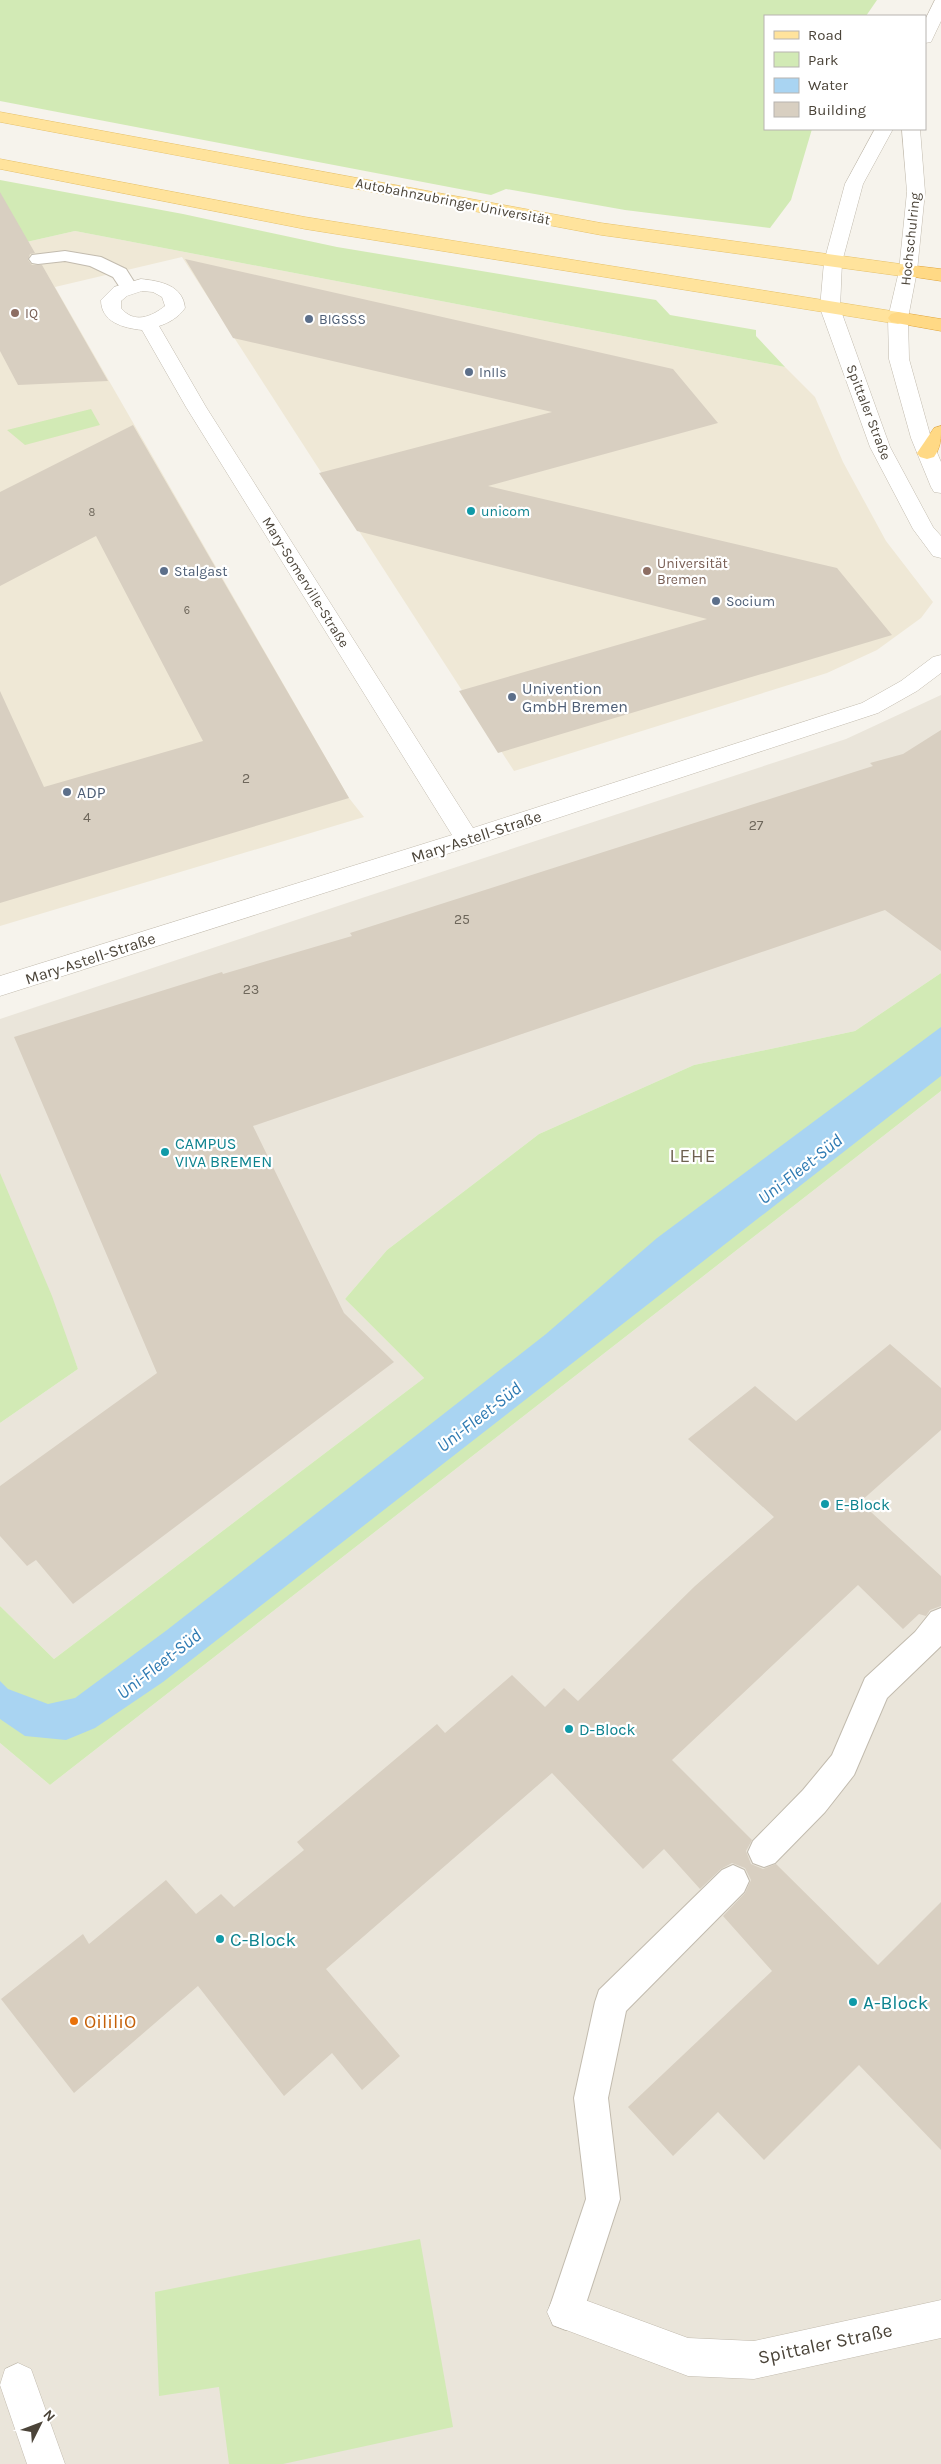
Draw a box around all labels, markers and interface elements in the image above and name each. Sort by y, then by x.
legend [764,15,926,130]
text: Road [808,26,843,44]
text: Park [808,51,838,69]
text: Water [808,76,849,94]
text: Building [808,101,866,119]
street label: Autobahnzubringer Universität [354,174,552,229]
street label: Hochschulring [897,191,924,287]
place label: IQ [25,305,38,322]
marker: IQ [9,307,21,319]
place label: BIGSSS [319,311,366,328]
marker: BIGSSS [303,313,315,325]
street label: Spittaler Straße [843,362,895,462]
place label: InIIs [479,364,507,381]
marker: InIIs [463,366,475,378]
place label: unicom [481,503,530,520]
marker: unicom [465,505,477,517]
house number: 8 [89,506,96,519]
street label: Mary-Somerville-Straße [258,514,353,651]
place label: Universität Bremen [657,555,728,588]
place label: Stalgast [174,563,228,580]
marker: Stalgast [158,565,170,577]
marker: Universität Bremen [641,565,653,577]
place label: Socium [726,593,775,610]
marker: Socium [710,595,722,607]
house number: 6 [184,604,190,617]
place label: Univention GmbH Bremen [522,679,628,716]
marker: Univention GmbH Bremen [506,691,518,703]
house number: 2 [242,770,250,787]
place label: ADP [77,783,106,802]
marker: ADP [61,786,73,798]
street label: Mary-Astell-Straße [409,806,544,866]
house number: 4 [83,809,91,826]
house number: 27 [749,817,764,834]
house number: 25 [454,911,470,928]
street label: Mary-Astell-Straße [23,928,158,988]
house number: 23 [243,981,259,998]
water label: Uni-Fleet-Süd [753,1129,847,1209]
place label: CAMPUS VIVA BREMEN [175,1134,272,1171]
district label: LEHE [670,1145,716,1167]
marker: CAMPUS VIVA BREMEN [159,1146,171,1158]
water label: Uni-Fleet-Süd [432,1377,526,1457]
place label: E-Block [835,1495,890,1514]
marker: E-Block [819,1498,831,1510]
water label: Uni-Fleet-Süd [112,1624,206,1704]
place label: D-Block [579,1720,636,1739]
marker: D-Block [563,1723,575,1735]
place label: C-Block [230,1929,297,1951]
marker: C-Block [214,1933,226,1945]
place label: A-Block [863,1992,929,2014]
marker: A-Block [847,1996,859,2008]
place label: OililiO [84,2011,136,2033]
marker: OililiO [68,2015,80,2027]
street label: Spittaler Straße [756,2319,894,2369]
north arrow [15,2399,65,2449]
text: N [40,2406,59,2425]

